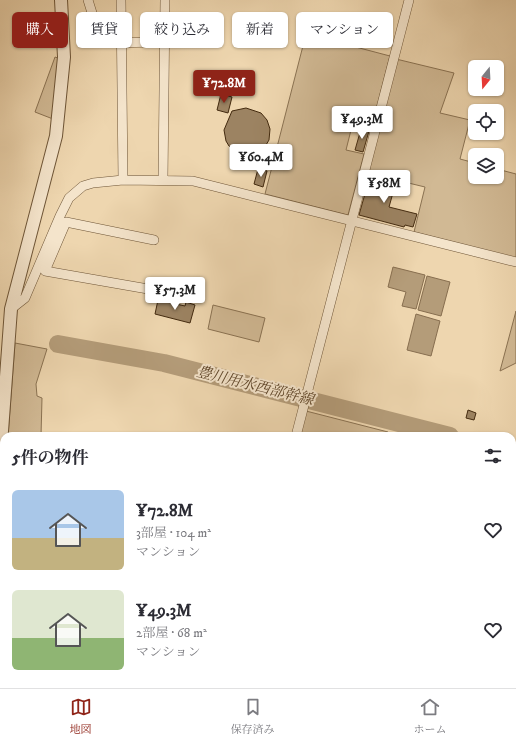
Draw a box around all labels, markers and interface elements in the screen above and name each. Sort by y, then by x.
chip: 購入 [12,12,68,48]
chip: 賃貸 [76,12,132,48]
chip: 絞り込み [140,12,224,48]
chip: 新着 [232,12,288,48]
chip: マンション [296,12,393,48]
north arrow [468,60,504,96]
map controls [468,60,504,184]
pin: ¥72.8M [191,70,257,104]
text: ¥72.8M [202,75,246,91]
button: locate [468,104,504,140]
pin: ¥49.3M [329,106,395,140]
text: ¥49.3M [341,111,383,127]
pin: ¥60.4M [228,144,294,178]
button: layers [468,148,504,184]
text: ¥60.4M [238,149,284,165]
pin: ¥58M [360,170,408,204]
text: ¥58M [367,175,401,191]
pin: ¥57.3M [142,277,208,311]
text: ¥57.3M [154,282,196,298]
water label: 豊川用水西部幹線 [194,362,317,410]
icon: filters [482,445,504,467]
text: 5件の物件 [12,447,88,469]
text: ¥72.8M [136,500,193,522]
icon: home [44,506,92,554]
icon: heart [482,519,504,541]
text: 3部屋 · 104 m² [136,525,211,541]
text: マンション [136,544,200,560]
text: ¥49.3M [136,600,192,622]
icon: home [44,606,92,654]
icon: heart [482,619,504,641]
text: 2部屋 · 68 m² [136,625,207,641]
text: マンション [136,644,200,660]
tab: 地図 [70,696,92,737]
tab: 保存済み [231,696,275,737]
tab: ホーム [414,696,447,737]

